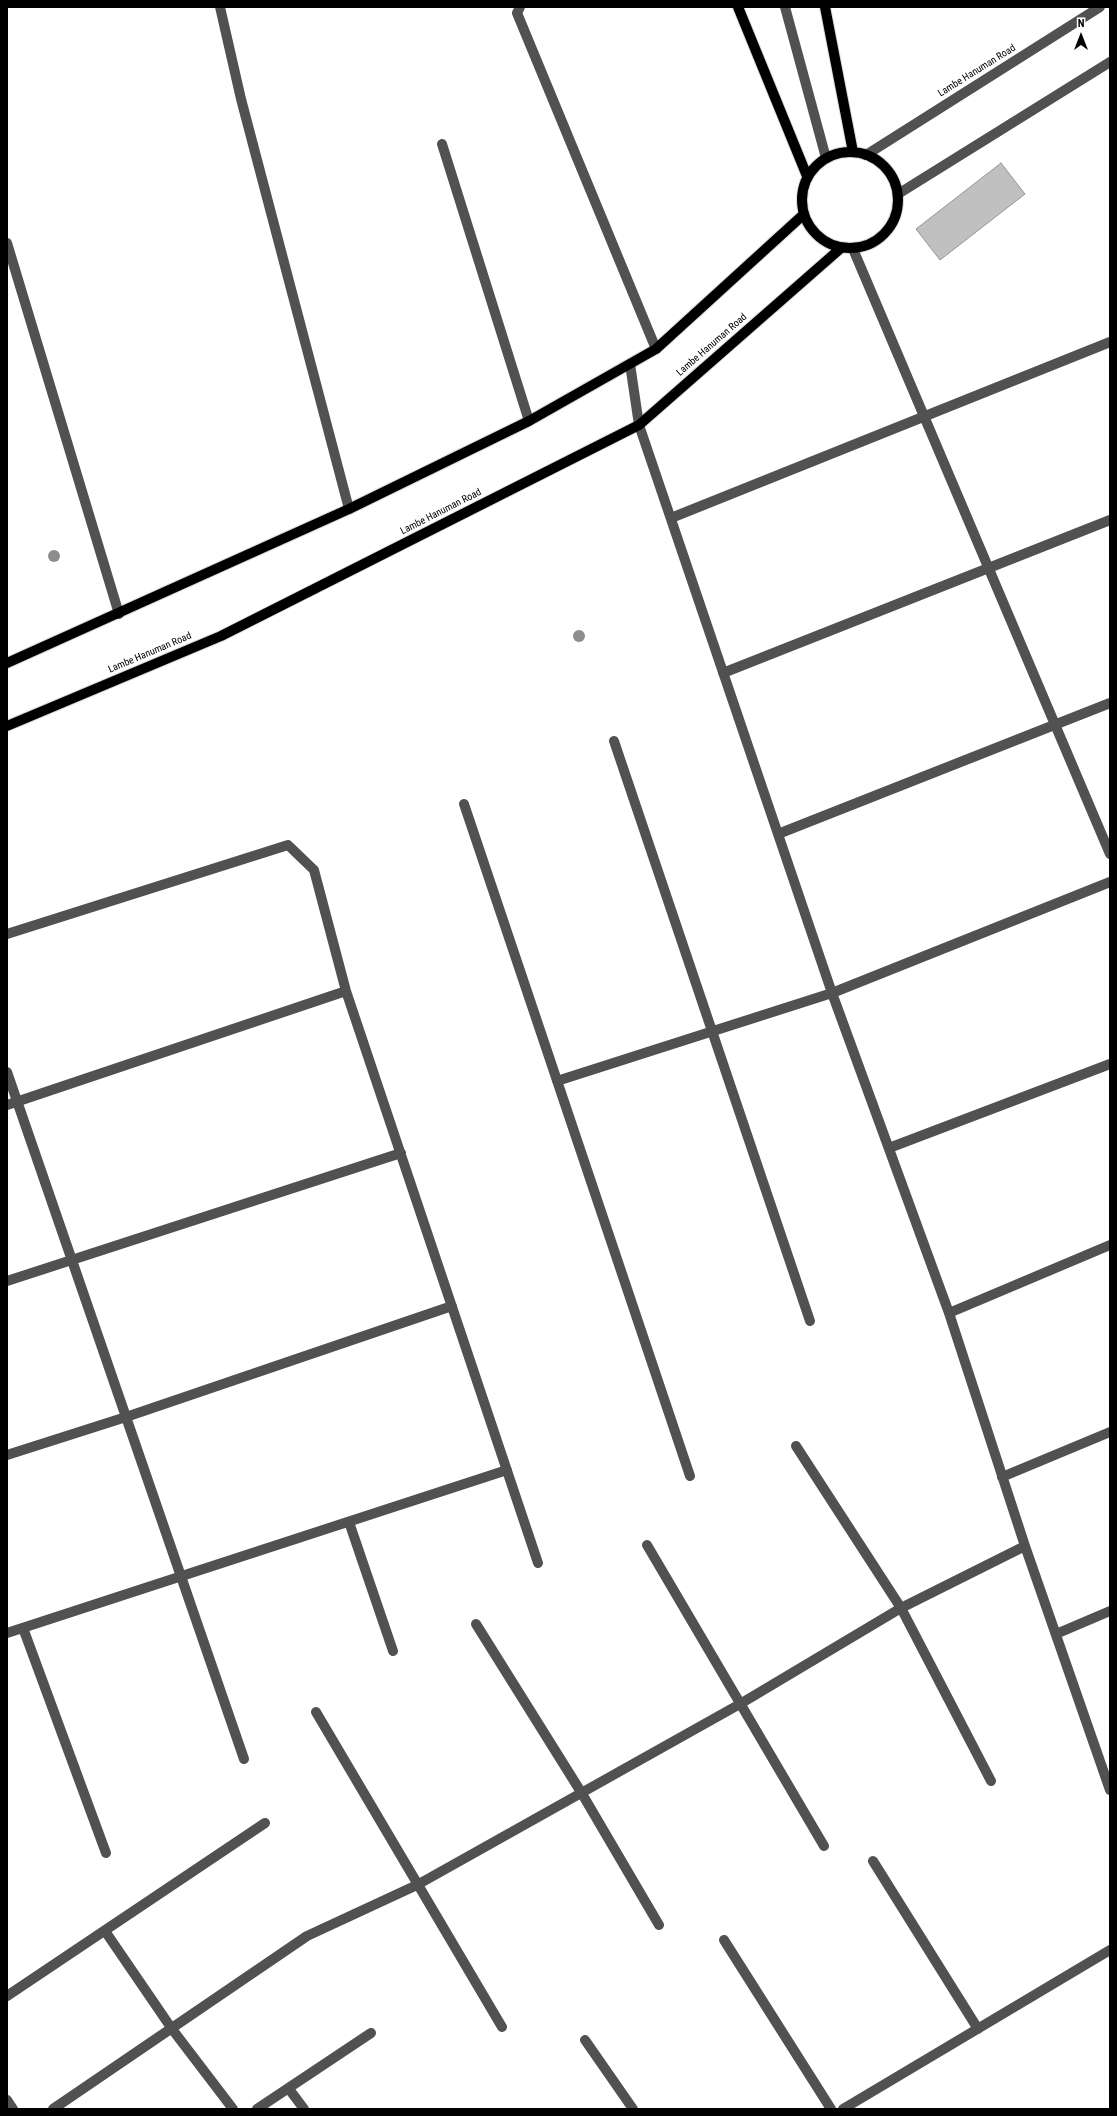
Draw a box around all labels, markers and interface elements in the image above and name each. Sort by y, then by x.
north arrow [1061,16,1101,56]
text: N [1078,17,1084,30]
street label: Lambe Hanuman Road [936,42,1018,100]
street label: Lambe Hanuman Road [674,311,750,379]
street label: Lambe Hanuman Road [399,486,483,538]
street label: Lambe Hanuman Road [107,630,193,676]

